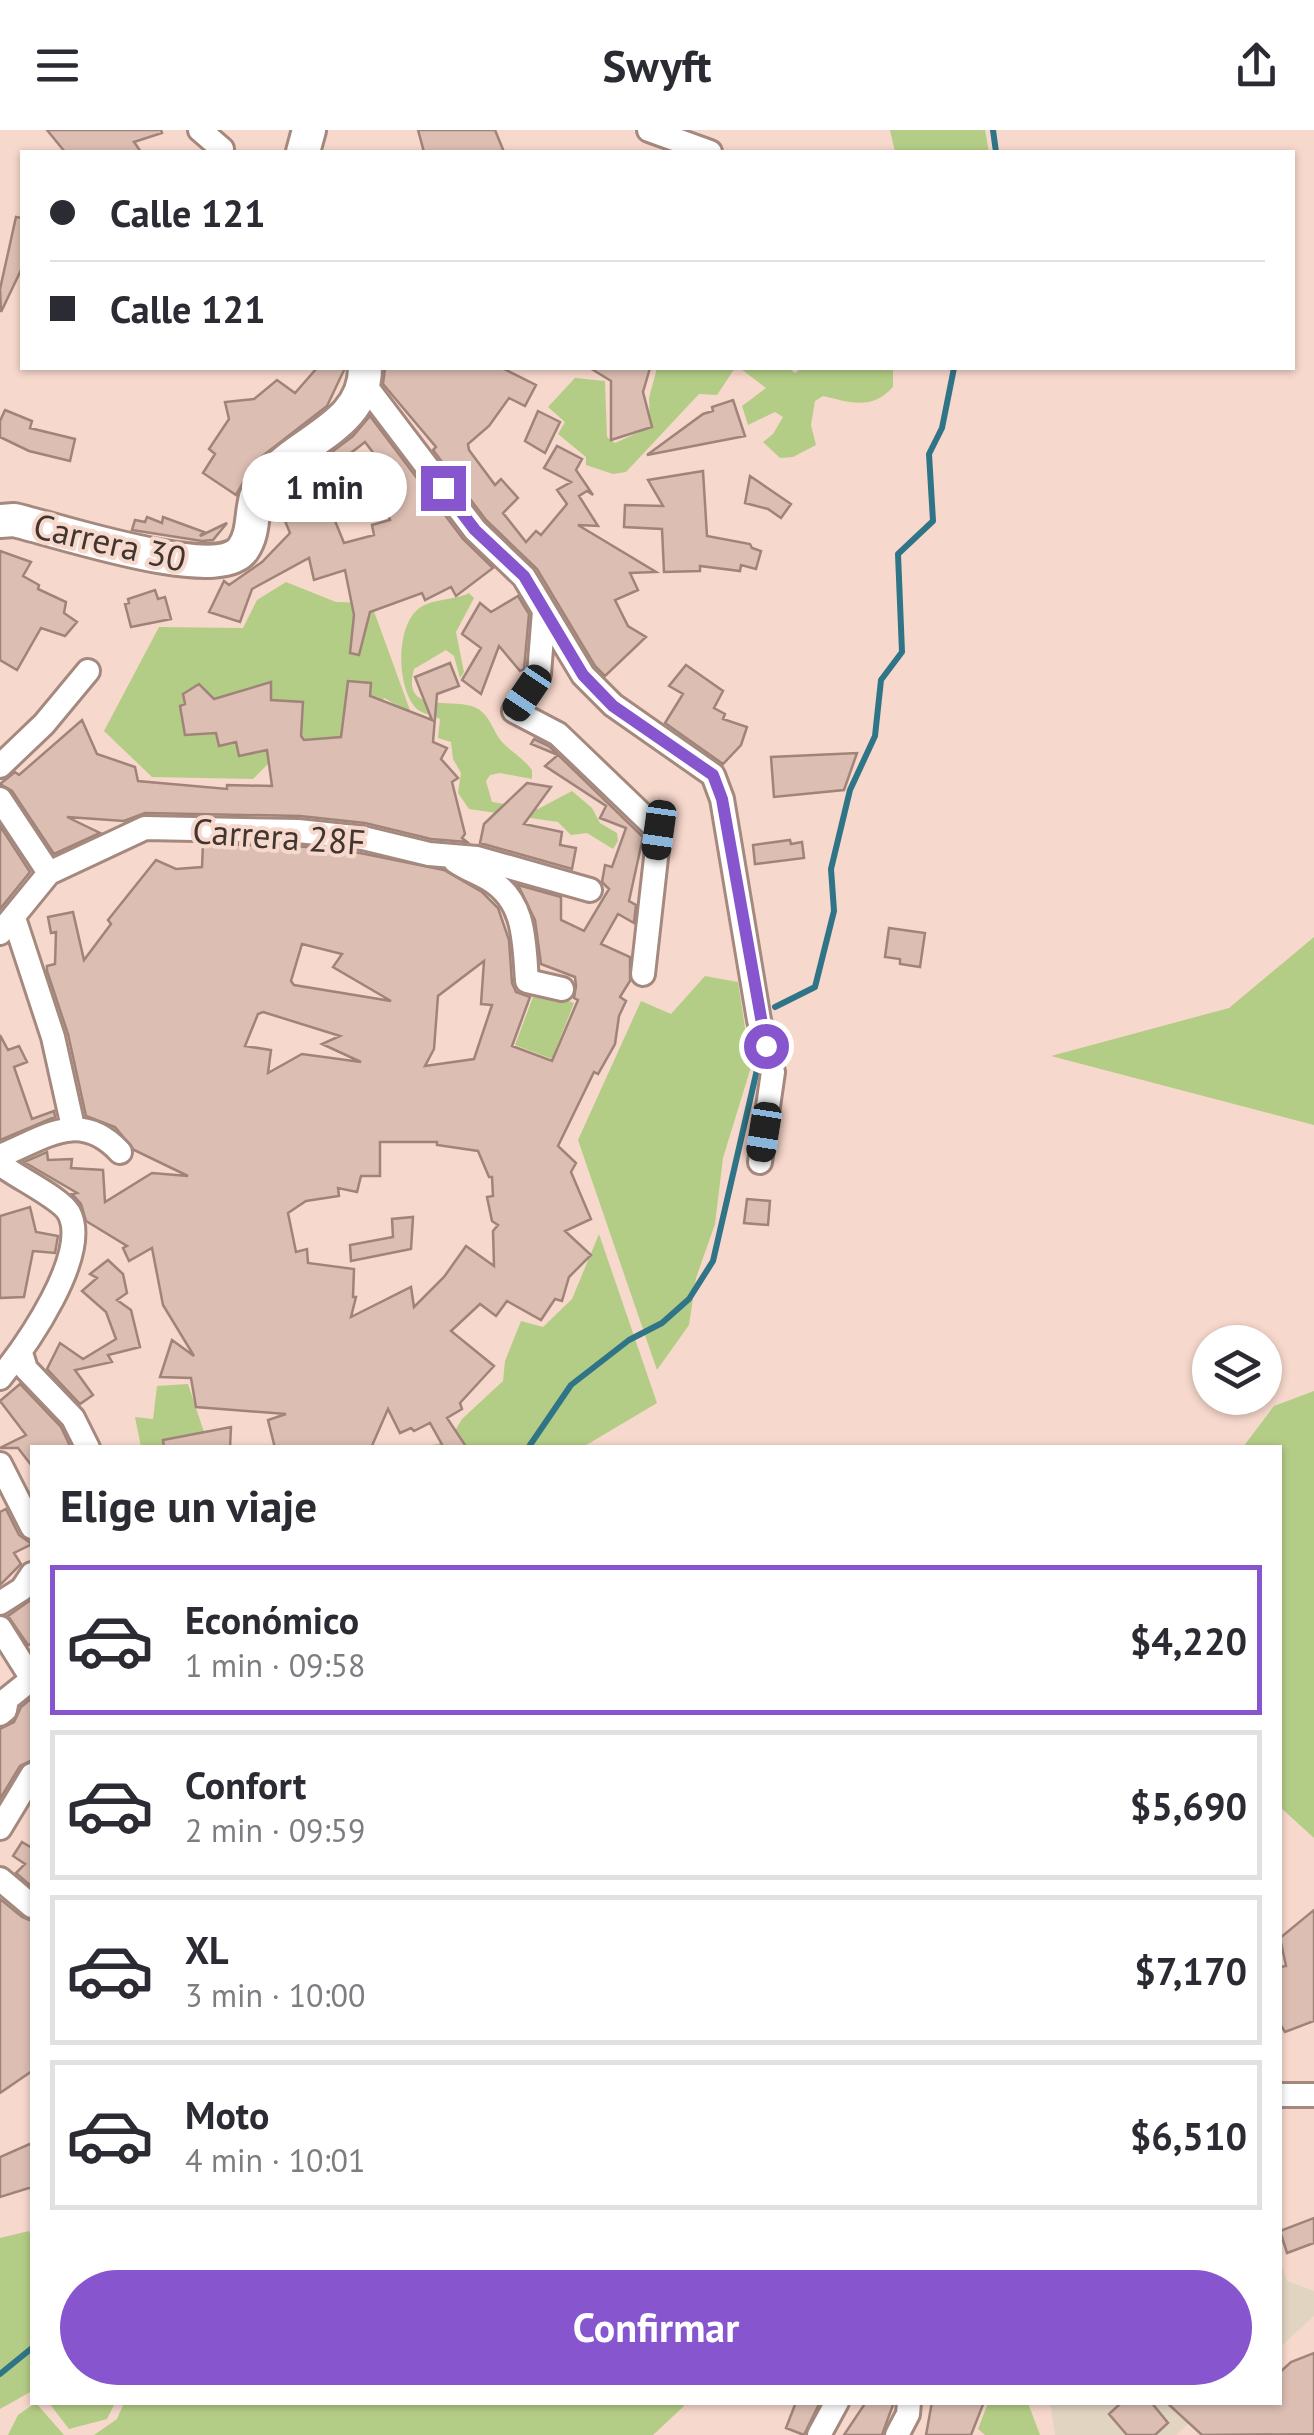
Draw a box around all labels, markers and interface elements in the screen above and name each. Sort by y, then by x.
text: Swyft [602,36,712,94]
icon: menu [30,38,85,93]
icon: share [1229,38,1284,93]
text: Calle 121 [110,188,266,237]
text: Calle 121 [110,284,266,333]
callout: 1 min [243,453,408,523]
text: 1 min [285,466,364,508]
route end [421,466,466,511]
street label: Carrera 30 [29,502,191,582]
car [498,660,556,726]
car [640,798,678,862]
street label: Carrera 28F [191,807,367,865]
route start [744,1024,789,1069]
car [744,1100,784,1164]
map controls [1192,1325,1282,1415]
button: layers [1192,1325,1282,1415]
text: Elige un viaje [60,1476,317,1534]
icon: car [65,1595,155,1685]
text: Económico [185,1595,359,1644]
text: $4,220 [1130,1616,1247,1665]
text: 1 min · 09:58 [185,1644,365,1686]
icon: car [65,1760,155,1850]
text: Confort [185,1760,306,1809]
text: $5,690 [1130,1781,1247,1830]
text: 2 min · 09:59 [185,1809,365,1851]
icon: car [65,1925,155,2015]
text: XL [185,1925,229,1974]
text: $7,170 [1134,1946,1247,1995]
text: 3 min · 10:00 [185,1974,365,2016]
icon: car [65,2090,155,2180]
text: Moto [185,2090,269,2139]
text: $6,510 [1130,2111,1247,2160]
text: 4 min · 10:01 [185,2139,365,2181]
button: Confirmar [60,2270,1252,2385]

